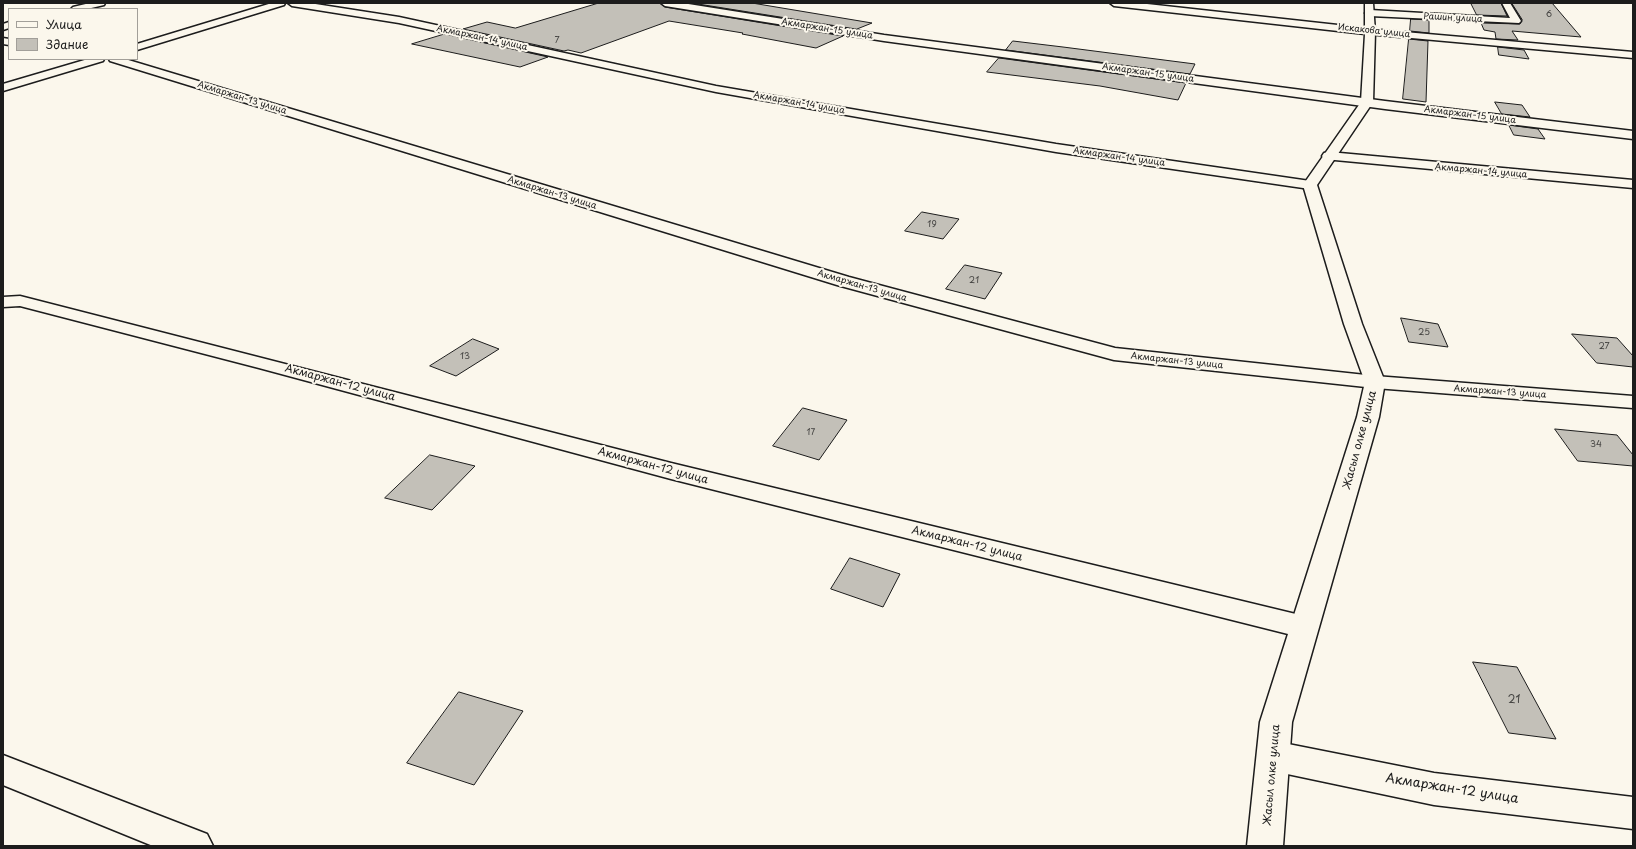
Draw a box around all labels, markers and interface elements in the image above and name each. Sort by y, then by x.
legend [8,8,138,60]
house number: 6 [1546,10,1552,20]
street label: Рашин улица [1423,11,1483,25]
text: Улица [46,15,82,33]
street label: Акмаржан-15 улица [780,16,874,42]
street label: Искакова улица [1337,22,1411,40]
street label: Акмаржан-14 улица [436,23,528,53]
text: Здание [46,35,88,53]
house number: 7 [554,36,560,46]
street label: Акмаржан-15 улица [1101,61,1195,85]
street label: Акмаржан-13 улица [196,79,288,117]
street label: Акмаржан-14 улица [752,90,846,116]
street label: Акмаржан-15 улица [1423,104,1517,126]
street label: Акмаржан-14 улица [1072,145,1166,169]
street label: Акмаржан-14 улица [1434,162,1528,180]
street label: Акмаржан-13 улица [506,174,598,212]
house number: 19 [927,220,937,230]
street label: Акмаржан-13 улица [816,268,908,304]
house number: 21 [969,276,979,286]
house number: 25 [1418,328,1430,338]
house number: 27 [1598,342,1610,352]
street label: Акмаржан-13 улица [1130,351,1224,371]
house number: 13 [460,352,470,362]
street label: Акмаржан-12 улица [283,362,397,404]
street label: Акмаржан-13 улица [1453,383,1547,401]
street label: Жасыл олке улица [1340,389,1380,491]
house number: 17 [807,428,815,438]
house number: 34 [1590,440,1602,450]
street label: Акмаржан-12 улица [596,445,710,487]
street label: Акмаржан-12 улица [910,524,1024,564]
house number: 21 [1508,693,1520,707]
street label: Жасыл олке улица [1261,724,1283,826]
street label: Акмаржан-12 улица [1384,771,1520,807]

